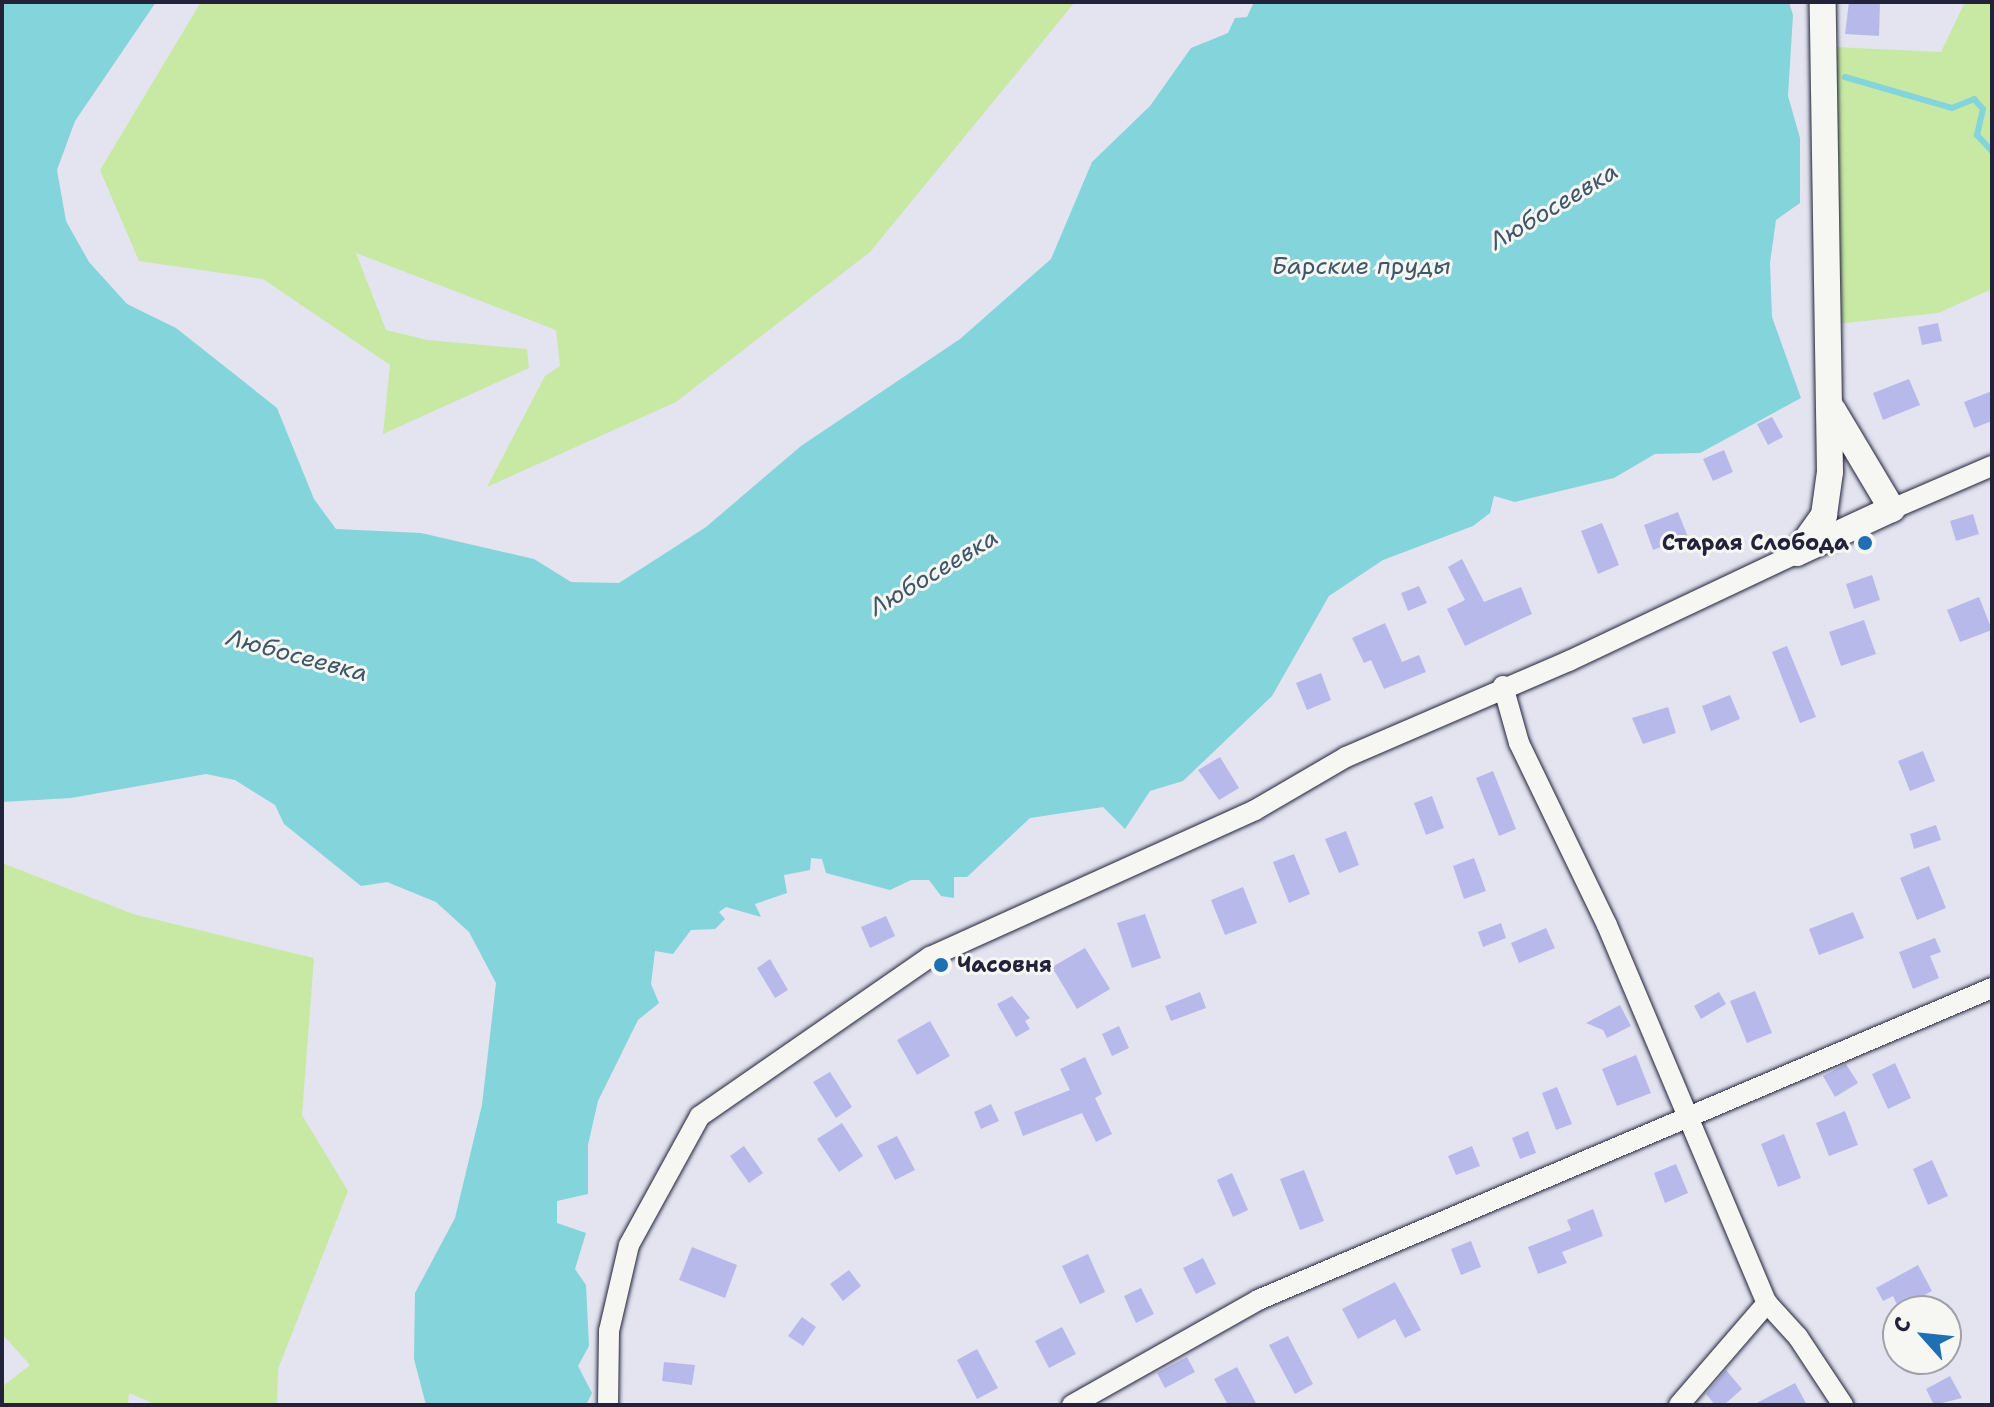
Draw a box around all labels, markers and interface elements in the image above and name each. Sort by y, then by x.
water label: Любосеевка [1484,157,1624,257]
water label: Барские пруды [1271,253,1451,281]
water label: Любосеевка [864,523,1004,623]
place label: Старая Слобода [1662,530,1849,556]
marker: Старая Слобода [1856,534,1874,552]
water label: Любосеевка [223,623,371,689]
place label: Часовня [957,952,1052,978]
marker: Часовня [932,956,950,974]
north arrow [1882,1295,1962,1375]
text: С [1886,1312,1918,1337]

